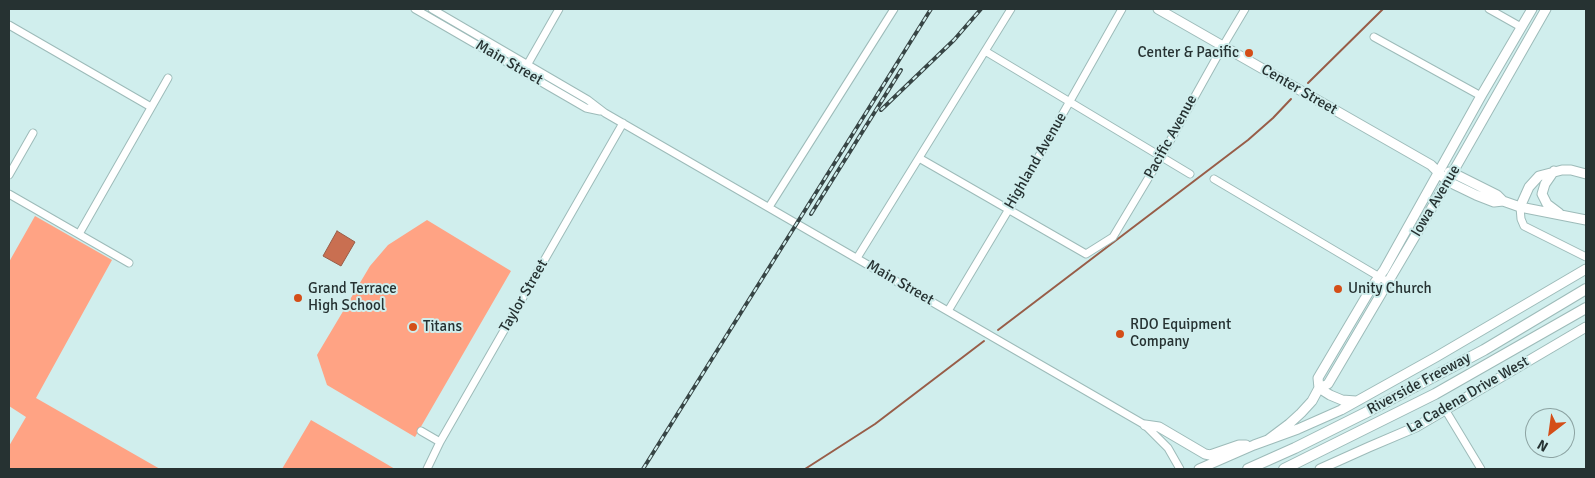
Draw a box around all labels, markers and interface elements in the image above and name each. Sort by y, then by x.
street label: Main Street [472,37,546,89]
place label: Center & Pacific [1138,44,1239,62]
marker: Center & Pacific [1243,47,1255,59]
street label: Center Street [1258,61,1340,119]
street label: Pacific Avenue [1141,92,1201,182]
street label: Highland Avenue [1001,109,1071,213]
street label: Iowa Avenue [1408,162,1464,240]
street label: Taylor Street [496,257,552,335]
street label: Main Street [863,257,937,309]
place label: Grand Terrace High School [308,280,397,315]
place label: Unity Church [1348,280,1432,298]
marker: Unity Church [1332,283,1344,295]
marker: Grand Terrace High School [292,292,304,304]
place label: RDO Equipment Company [1130,316,1231,351]
place label: Titans [423,318,462,336]
marker: Titans [407,321,419,333]
marker: RDO Equipment Company [1114,328,1126,340]
street label: Riverside Freeway [1364,349,1474,419]
street label: La Cadena Drive West [1404,353,1532,437]
north arrow [1525,408,1575,458]
text: N [1534,436,1551,455]

